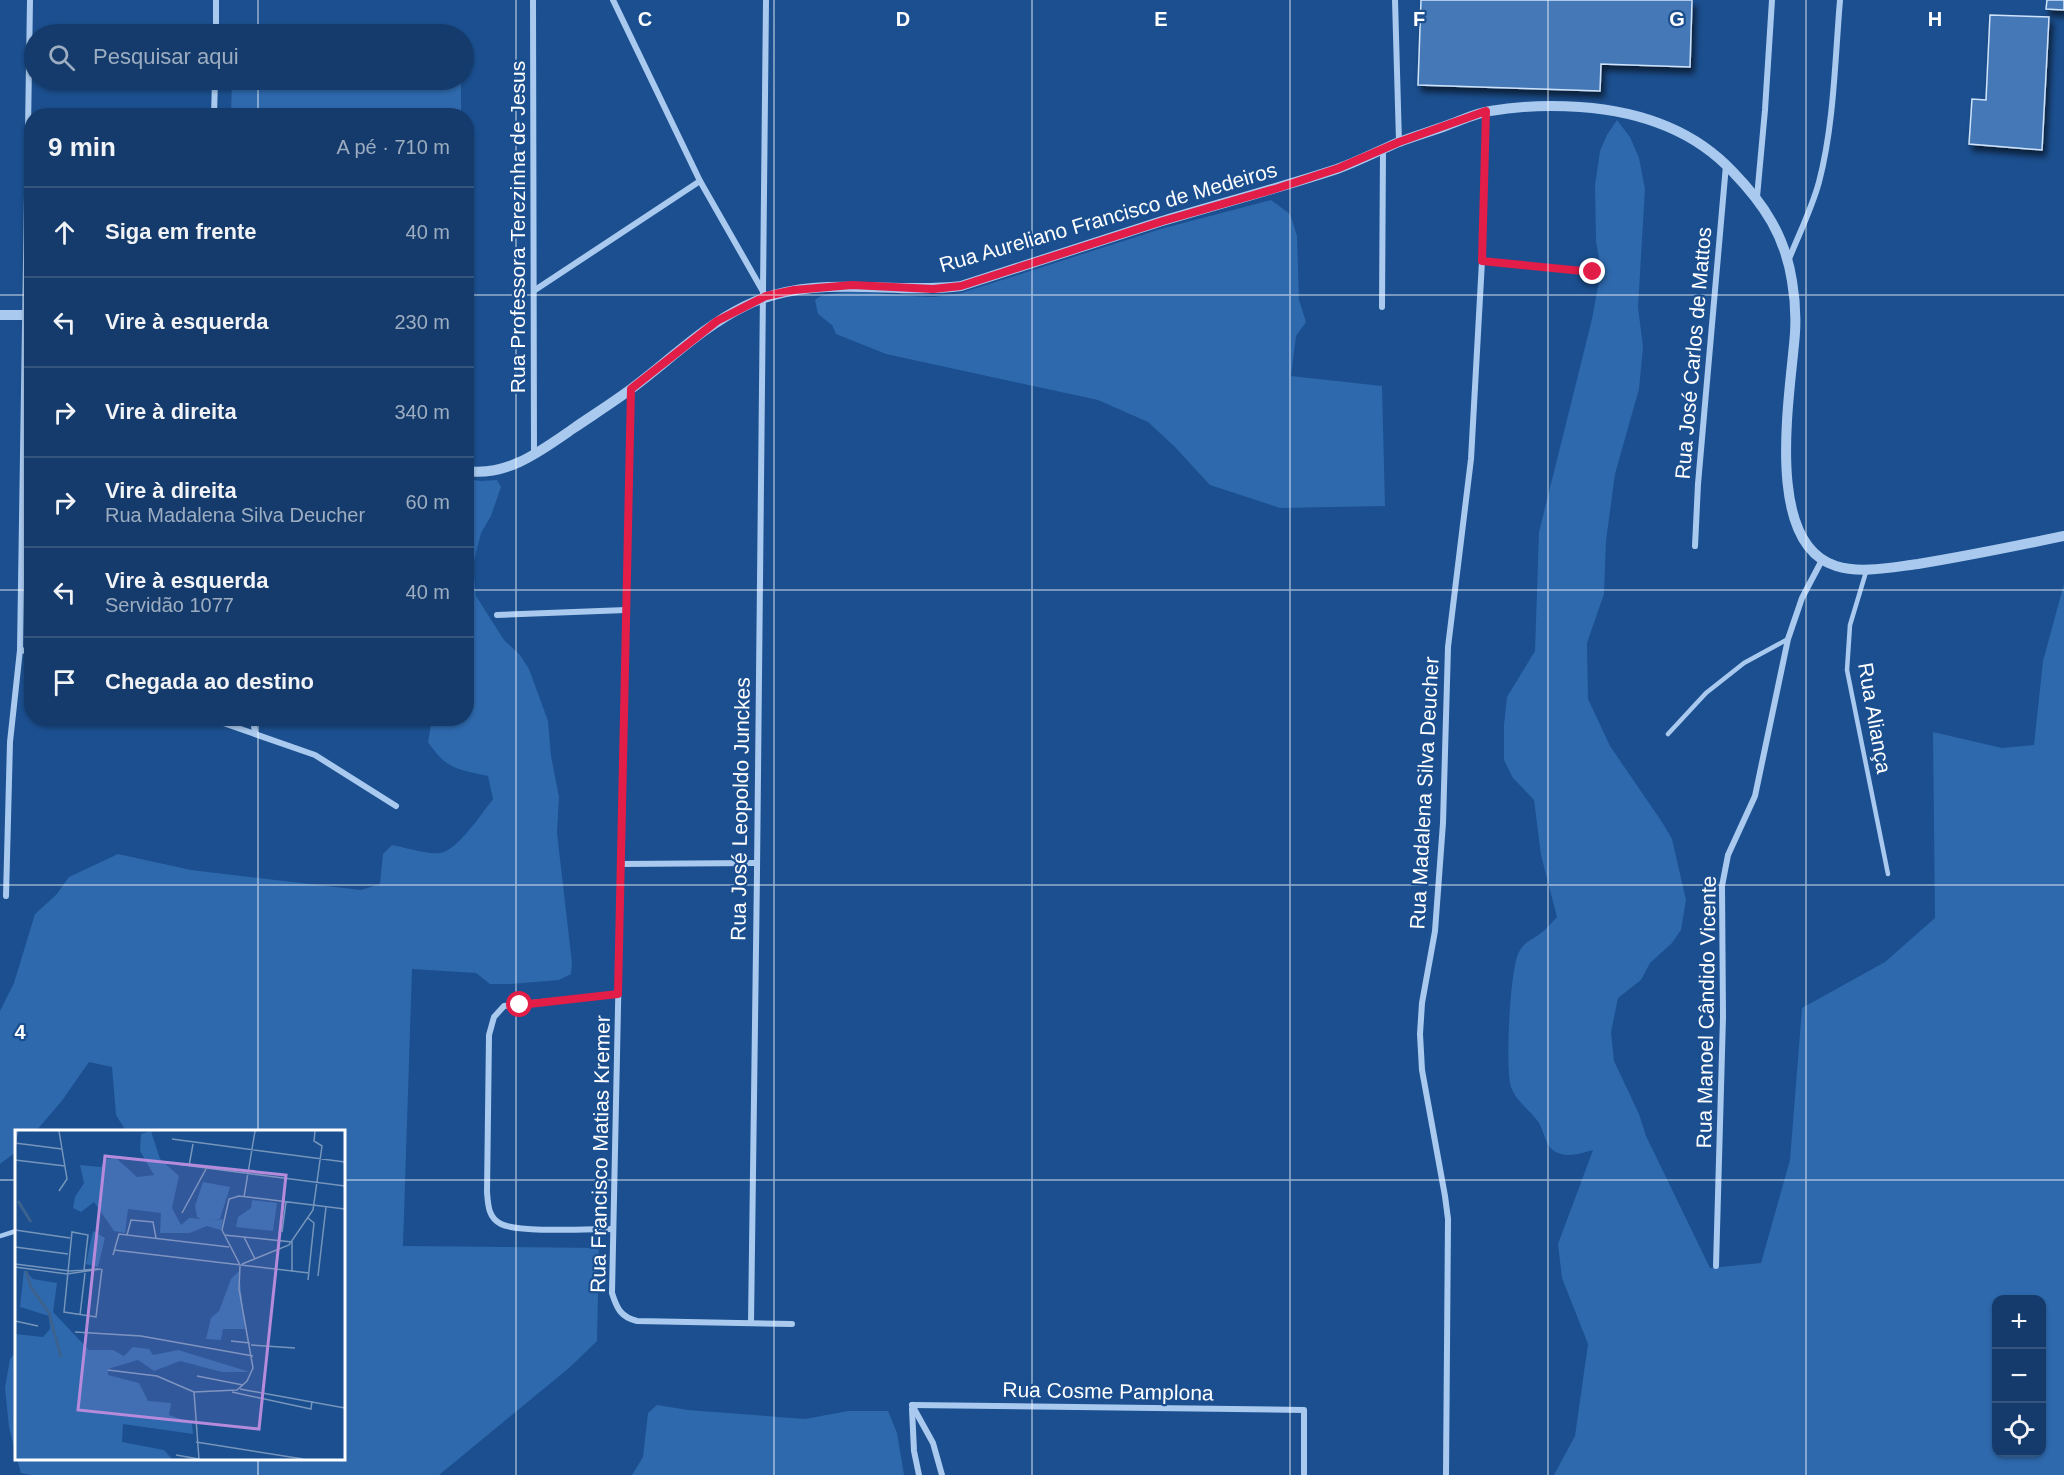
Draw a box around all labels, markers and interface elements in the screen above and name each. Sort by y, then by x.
text: C [638,8,652,30]
text: D [896,8,910,30]
text: E [1154,8,1168,30]
text: F [1413,8,1425,30]
text: G [1669,8,1685,30]
text: H [1928,8,1942,30]
search box [24,24,474,90]
icon: search [45,41,78,74]
text: Pesquisar aqui [93,44,239,69]
street label: Rua Professora Terezinha de Jesus [506,61,529,393]
text: 9 min [48,132,116,162]
text: A pé · 710 m [337,136,450,158]
street label: Rua Aureliano Francisco de Medeiros [937,158,1279,276]
icon: ahead [48,216,81,249]
text: Siga em frente [105,219,257,244]
text: 40 m [406,221,450,243]
street label: Rua José Carlos de Mattos [1671,226,1715,480]
route end [1579,258,1605,284]
icon: left [48,306,81,339]
text: Vire à esquerda [105,309,268,334]
text: 230 m [394,311,450,333]
icon: right [48,396,81,429]
text: Vire à direita [105,399,237,424]
text: 340 m [394,401,450,423]
text: Vire à direita [105,478,237,503]
icon: right [48,486,81,519]
text: 60 m [406,491,450,513]
text: Rua Madalena Silva Deucher [105,504,365,526]
text: Vire à esquerda [105,568,268,593]
icon: left [48,576,81,609]
text: 40 m [406,581,450,603]
text: Servidão 1077 [105,594,234,616]
street label: Rua Madalena Silva Deucher [1405,656,1443,930]
street label: Rua Aliança [1854,661,1896,775]
icon: arrive [48,666,81,699]
text: Chegada ao destino [105,669,314,694]
street label: Rua José Leopoldo Junckes [726,677,754,941]
street label: Rua Manoel Cândido Vicente [1692,875,1720,1149]
route start [506,991,532,1017]
street label: Rua Francisco Matias Kremer [586,1015,614,1293]
text: 4 [14,1021,26,1043]
inset map [15,1130,345,1460]
map controls [1992,1295,2046,1457]
button: + [1992,1295,2046,1349]
button: − [1992,1349,2046,1403]
street label: Rua Cosme Pamplona [1002,1378,1214,1404]
button: locate [1992,1403,2046,1457]

